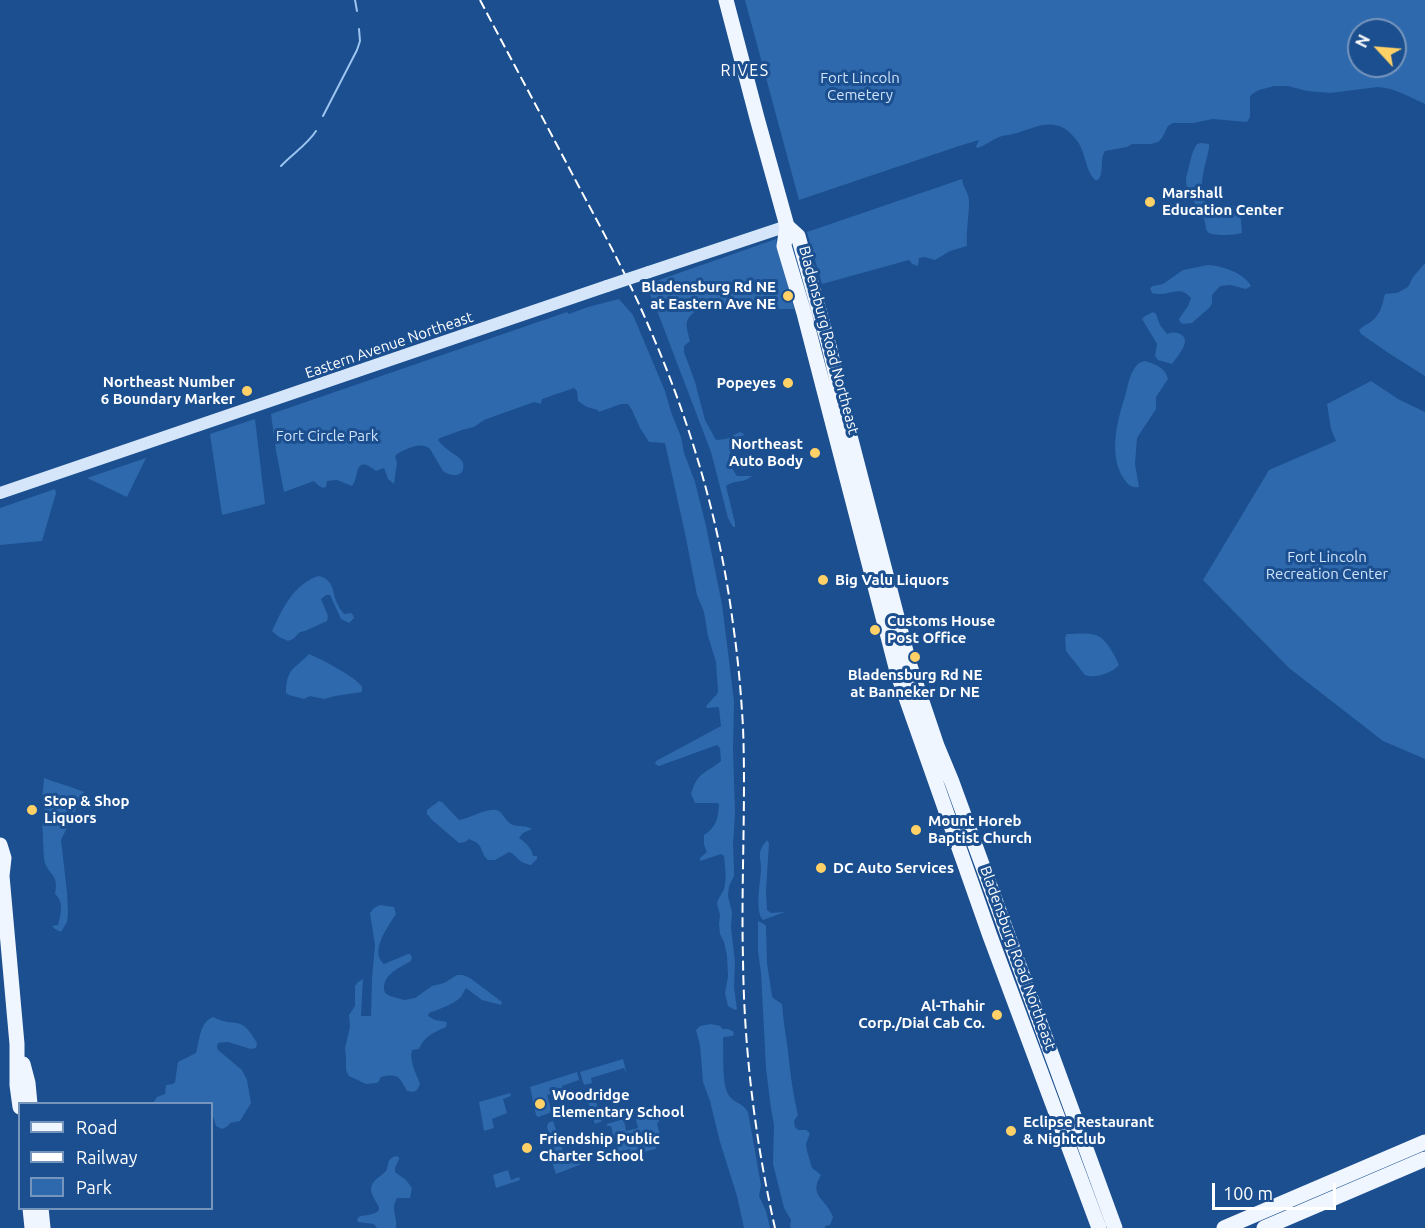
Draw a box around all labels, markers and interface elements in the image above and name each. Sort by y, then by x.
north arrow [1347,18,1407,78]
text: N [1352,32,1373,50]
district label: RIVES [720,61,770,81]
park label: Fort Lincoln Cemetery [820,69,900,104]
place label: Marshall Education Center [1162,184,1284,219]
marker: Marshall Education Center [1143,195,1157,209]
street label: Bladensburg Road Northeast [795,244,863,436]
place label: Bladensburg Rd NE at Eastern Ave NE [641,278,776,313]
marker: Bladensburg Rd NE at Eastern Ave NE [781,289,795,303]
street label: Eastern Avenue Northeast [303,308,475,382]
place label: Northeast Number 6 Boundary Marker [101,373,235,408]
place label: Popeyes [717,374,776,392]
marker: Popeyes [781,376,795,390]
marker: Northeast Number 6 Boundary Marker [240,384,254,398]
park label: Fort Circle Park [276,427,378,445]
place label: Northeast Auto Body [729,435,803,470]
marker: Northeast Auto Body [808,446,822,460]
park label: Fort Lincoln Recreation Center [1266,548,1388,583]
place label: Big Valu Liquors [835,571,949,589]
marker: Big Valu Liquors [816,573,830,587]
place label: Customs House Post Office [887,612,995,647]
marker: Customs House Post Office [868,623,882,637]
marker: Bladensburg Rd NE at Banneker Dr NE [908,650,922,664]
place label: Bladensburg Rd NE at Banneker Dr NE [848,666,982,701]
place label: Stop & Shop Liquors [44,792,130,827]
marker: Stop & Shop Liquors [25,803,39,817]
place label: Mount Horeb Baptist Church [928,812,1032,847]
marker: Mount Horeb Baptist Church [909,823,923,837]
place label: DC Auto Services [833,859,954,877]
marker: DC Auto Services [814,861,828,875]
street label: Bladensburg Road Northeast [976,864,1060,1052]
place label: Al-Thahir Corp./Dial Cab Co. [858,997,985,1032]
marker: Al-Thahir Corp./Dial Cab Co. [990,1008,1004,1022]
place label: Woodridge Elementary School [552,1086,684,1121]
marker: Woodridge Elementary School [533,1097,547,1111]
legend [18,1102,213,1210]
place label: Eclipse Restaurant & Nightclub [1023,1113,1154,1148]
text: Road [76,1117,118,1137]
marker: Eclipse Restaurant & Nightclub [1004,1124,1018,1138]
place label: Friendship Public Charter School [539,1130,660,1165]
marker: Friendship Public Charter School [520,1141,534,1155]
text: Railway [76,1147,137,1167]
scale bar [1215,1171,1340,1209]
text: Park [76,1177,112,1197]
text: 100 m [1223,1183,1273,1203]

